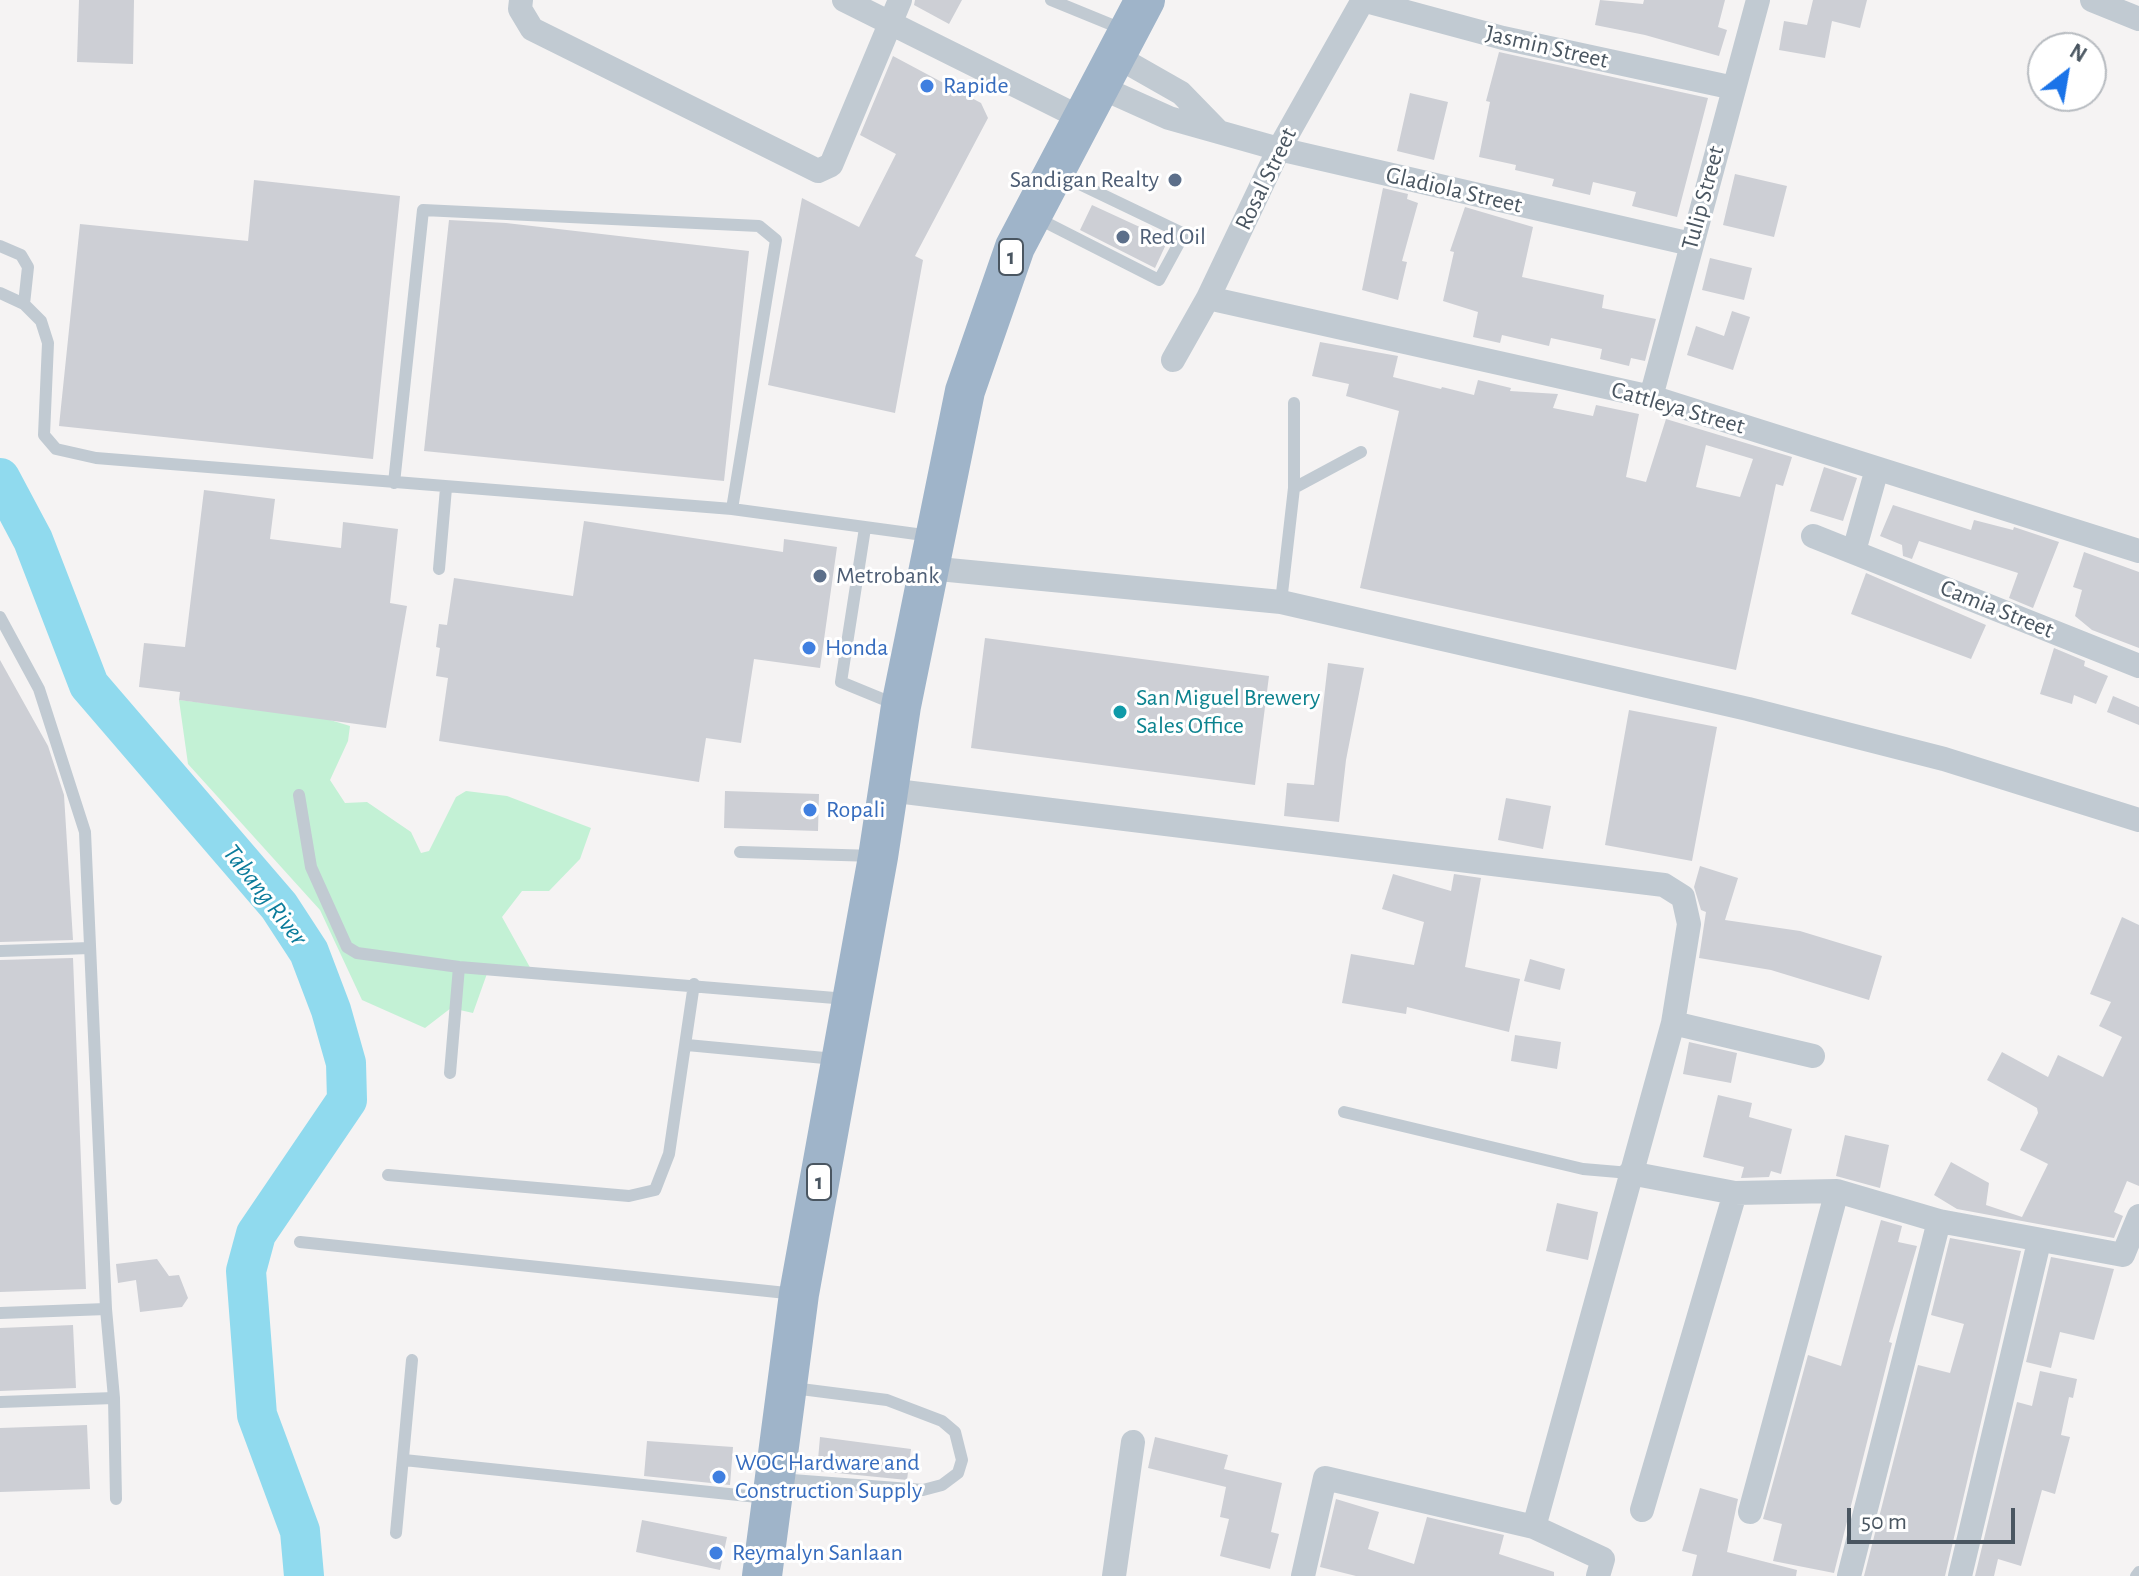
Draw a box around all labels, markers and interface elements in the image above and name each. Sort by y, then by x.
street label: Jasmin Street [1483,19,1611,75]
north arrow [2027,32,2107,112]
text: N [2066,40,2091,67]
place label: Rapide [943,72,1008,100]
marker: Rapide [918,77,936,95]
street label: Rosal Street [1229,123,1303,235]
street label: Tulip Street [1675,143,1731,253]
street label: Gladiola Street [1383,160,1525,220]
place label: Sandigan Realty [1010,166,1159,194]
marker: Sandigan Realty [1166,171,1184,189]
place label: Red Oil [1139,223,1206,251]
marker: Red Oil [1114,228,1132,246]
road number: 1 [999,239,1023,275]
street label: Cattleya Street [1608,375,1748,441]
place label: Metrobank [836,562,939,590]
marker: Metrobank [811,567,829,585]
street label: Camia Street [1936,573,2058,645]
place label: Honda [825,634,888,662]
marker: Honda [800,639,818,657]
place label: San Miguel Brewery Sales Office [1136,684,1320,740]
marker: San Miguel Brewery Sales Office [1111,703,1129,721]
place label: Ropali [826,796,885,824]
marker: Ropali [801,801,819,819]
water label: Tabang River [216,838,314,952]
road number: 1 [807,1164,831,1200]
place label: WOC Hardware and Construction Supply [735,1449,922,1505]
marker: WOC Hardware and Construction Supply [710,1468,728,1486]
scale bar [1851,1492,2019,1542]
text: 50 m [1861,1510,1907,1534]
place label: Reymalyn Sanlaan [732,1539,903,1567]
marker: Reymalyn Sanlaan [707,1544,725,1562]

